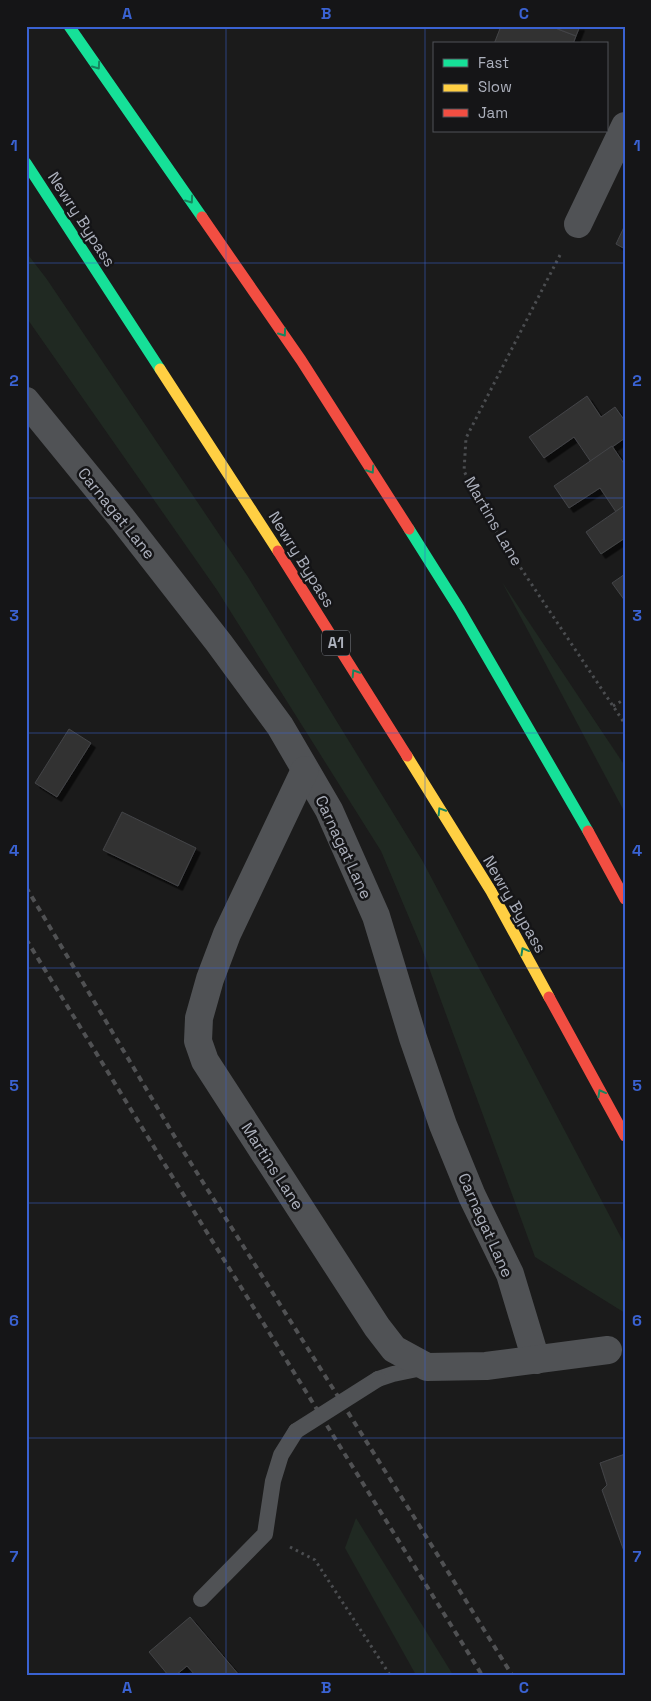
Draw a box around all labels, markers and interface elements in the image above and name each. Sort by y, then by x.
text: A [122,3,132,24]
text: B [321,3,331,24]
text: C [519,3,529,24]
legend [433,42,608,132]
text: Fast [478,53,509,72]
one-way arrow [91,61,100,70]
text: Slow [478,77,512,96]
text: Jam [478,103,508,122]
text: 1 [10,135,18,156]
text: 1 [633,135,641,156]
street label: Newry Bypass [43,168,120,271]
one-way arrow [184,194,193,204]
one-way arrow [276,328,286,337]
text: 2 [9,370,19,391]
text: 2 [632,370,642,391]
street label: Carnagat Lane [73,463,160,563]
one-way arrow [365,464,374,473]
street label: Martins Lane [459,473,528,570]
street label: Newry Bypass [264,507,339,611]
text: 3 [9,605,19,626]
text: 3 [632,605,642,626]
road number: A1 [322,630,350,656]
one-way arrow [351,670,361,679]
street label: Carnagat Lane [310,792,377,902]
one-way arrow [438,807,447,816]
text: 4 [9,840,19,861]
text: 4 [632,840,642,861]
street label: Newry Bypass [478,852,551,957]
one-way arrow [520,947,530,956]
text: 5 [9,1075,19,1096]
text: 5 [632,1075,642,1096]
one-way arrow [598,1090,608,1099]
street label: Martins Lane [237,1119,309,1214]
street label: Carnagat Lane [453,1170,518,1281]
text: 6 [9,1310,19,1331]
text: 6 [632,1310,642,1331]
text: 7 [10,1546,19,1567]
text: 7 [633,1546,642,1567]
text: A [122,1677,132,1698]
text: B [321,1677,331,1698]
text: C [519,1677,529,1698]

